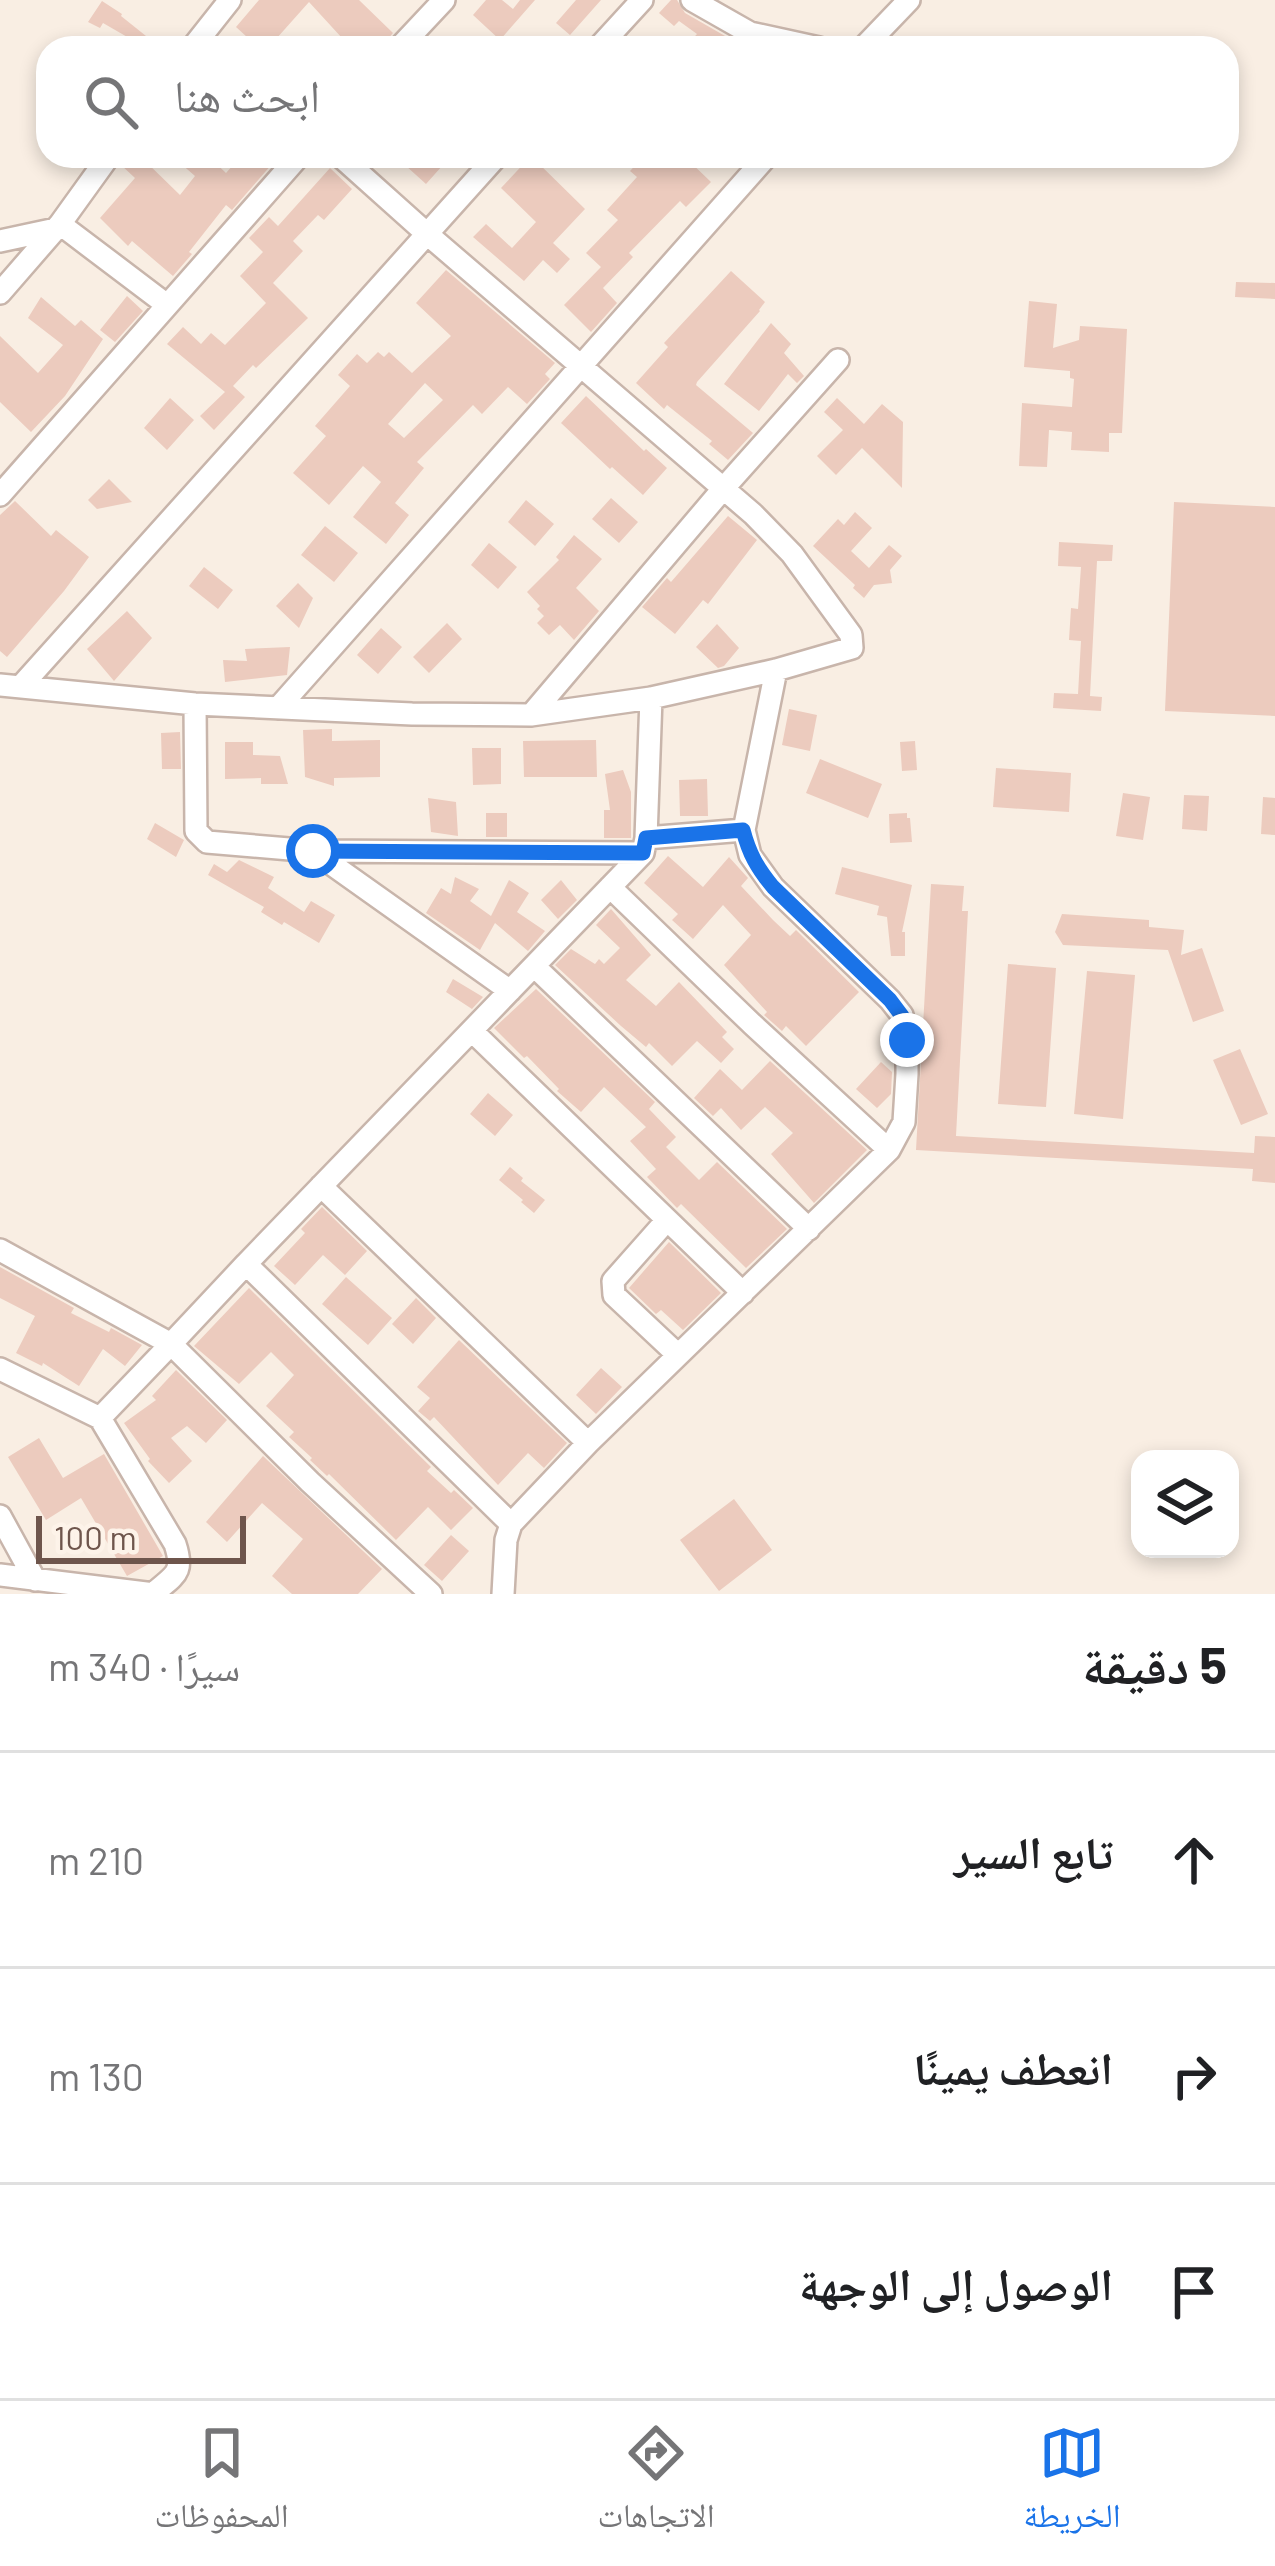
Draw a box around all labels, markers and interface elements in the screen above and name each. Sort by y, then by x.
search box [36,36,1239,168]
text: ابحث هنا [174,67,320,121]
icon: search [78,69,144,135]
route start [286,824,340,878]
route end [880,1013,934,1067]
map controls [1131,1450,1239,1558]
button: layers [1131,1450,1239,1558]
scale bar [36,1510,246,1563]
text: 100 m [54,1517,137,1557]
text: 5 دقيقة [1082,1633,1227,1694]
text: سيرًا · 340 m [48,1642,240,1689]
text: تابع السير [954,1824,1113,1878]
icon: ahead [1161,1827,1227,1893]
text: 210 m [48,1836,144,1883]
text: انعطف يمينًا [913,2040,1113,2094]
icon: right [1161,2043,1227,2109]
text: 130 m [48,2052,144,2099]
text: الوصول إلى الوجهة [799,2256,1113,2310]
icon: arrive [1161,2259,1227,2325]
tab: المحفوظات [154,2420,289,2548]
tab: الاتجاهات [597,2420,715,2548]
tab: الخريطة [1023,2420,1121,2548]

